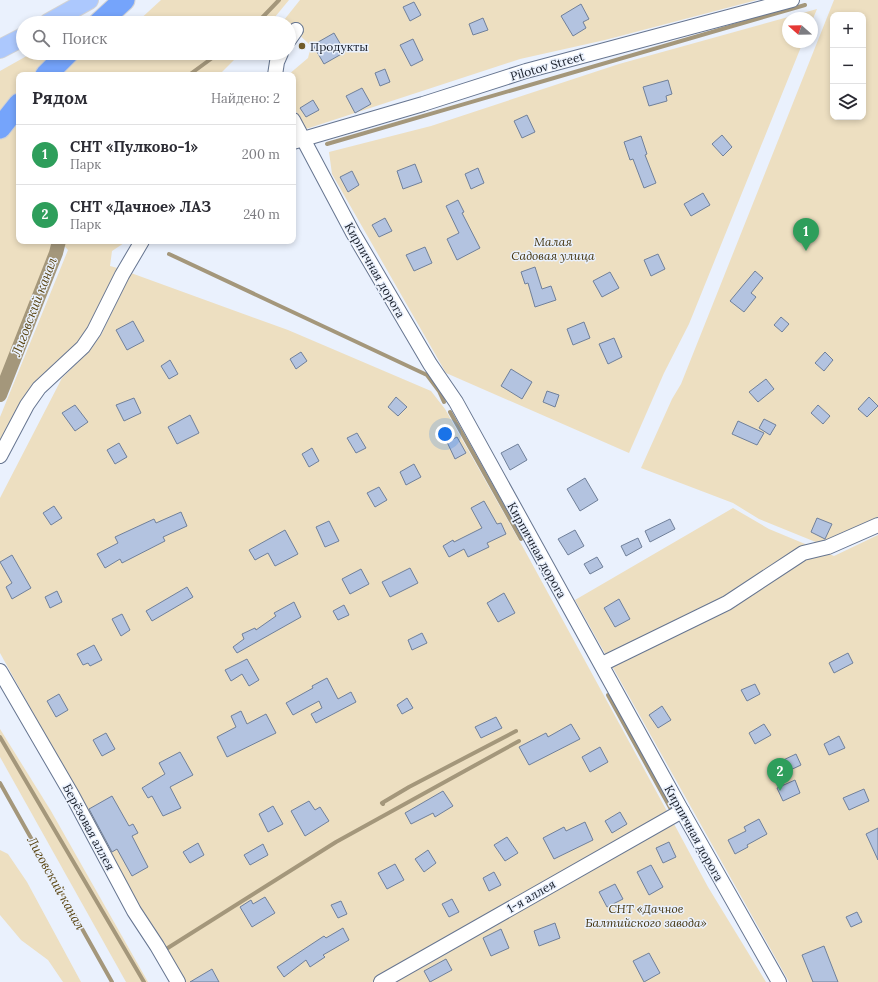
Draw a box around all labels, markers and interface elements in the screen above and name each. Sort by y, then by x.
north arrow [782,12,818,48]
map controls [830,12,866,120]
button: + [830,12,866,48]
search box [16,16,296,60]
icon: search [30,27,52,49]
text: Поиск [62,29,107,48]
place label: Продукты [310,39,368,54]
marker: Продукты [297,41,307,51]
street label: Pilotov Street [509,48,586,84]
button: − [830,48,866,84]
button: layers [830,84,866,120]
text: Рядом [32,87,88,109]
text: Найдено: 2 [211,90,280,107]
text: СНТ «Пулково-1» [70,137,198,156]
text: 1 [42,146,48,163]
text: 200 m [242,146,280,163]
text: Парк [70,156,101,173]
text: СНТ «Дачное» ЛАЗ [70,197,211,216]
text: 2 [42,206,48,223]
text: 240 m [243,206,280,223]
text: Парк [70,216,101,233]
pin: 1 [793,218,819,251]
street label: Кирпичная дорога [342,220,408,320]
park label: Малая Садовая улица [511,234,595,263]
water label: Лиговский канал [7,255,61,359]
your location [435,424,455,444]
street label: Кирпичная дорога [504,499,570,601]
pin: 2 [767,758,793,791]
street label: Берёзовая аллея [60,781,118,873]
street label: Кирпичная дорога [661,782,727,884]
water label: Лиговский канал [23,833,89,933]
street label: 1-я аллея [504,876,558,916]
park label: СНТ «Дачное Балтийского завода» [585,901,707,930]

